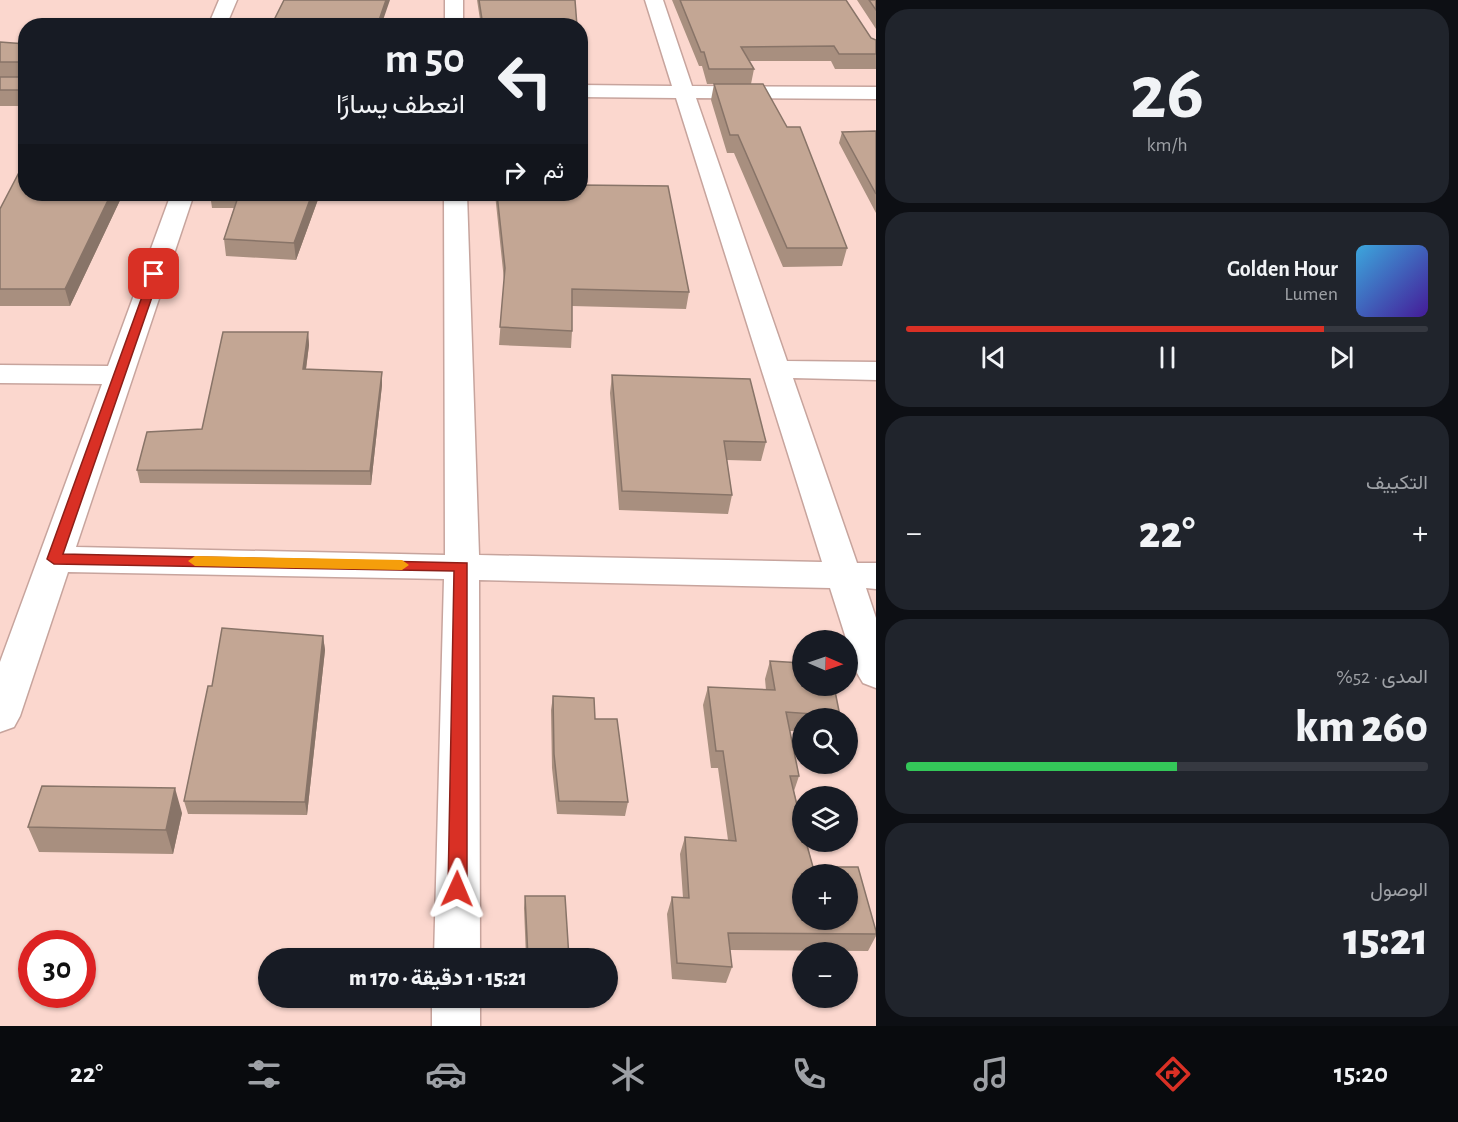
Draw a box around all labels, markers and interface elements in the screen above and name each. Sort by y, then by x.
text: 50 m [385,38,465,80]
icon: left [486,42,564,120]
text: 26 [1130,55,1204,133]
text: انعطف يسارًا [336,91,465,118]
text: km/h [1146,135,1188,155]
icon: right [498,156,531,189]
text: ثم [543,160,564,182]
pin [128,248,179,299]
icon: arrive [137,257,170,290]
text: Golden Hour [1227,258,1338,280]
text: Lumen [1284,284,1338,304]
icon: previous [977,341,1010,374]
icon: pause [1151,341,1184,374]
icon: next [1325,341,1358,374]
text: التكييف [1366,473,1428,493]
text: 22° [1139,511,1195,556]
text: − [906,517,922,550]
text: + [1412,517,1428,550]
north arrow [792,630,858,696]
map controls [792,630,858,1008]
text: المدى · 52% [1336,667,1428,687]
text: 260 km [1295,705,1428,750]
button: search [792,708,858,774]
button: layers [792,786,858,852]
position arrow [425,857,489,921]
button: + [792,864,858,930]
text: الوصول [1370,880,1428,900]
text: 15:21 [1343,918,1428,963]
speed limit sign: 30 [18,930,96,1008]
button: − [792,942,858,1008]
text: 15:21 · 1 دقيقة · 170 m [349,967,527,989]
icon: filters [243,1053,285,1095]
icon: car [425,1053,467,1095]
icon: climate [607,1053,649,1095]
icon: phone [788,1053,830,1095]
icon: music [970,1053,1012,1095]
icon: directions [1152,1053,1194,1095]
text: 22° [70,1060,103,1087]
text: 15:20 [1334,1060,1388,1087]

